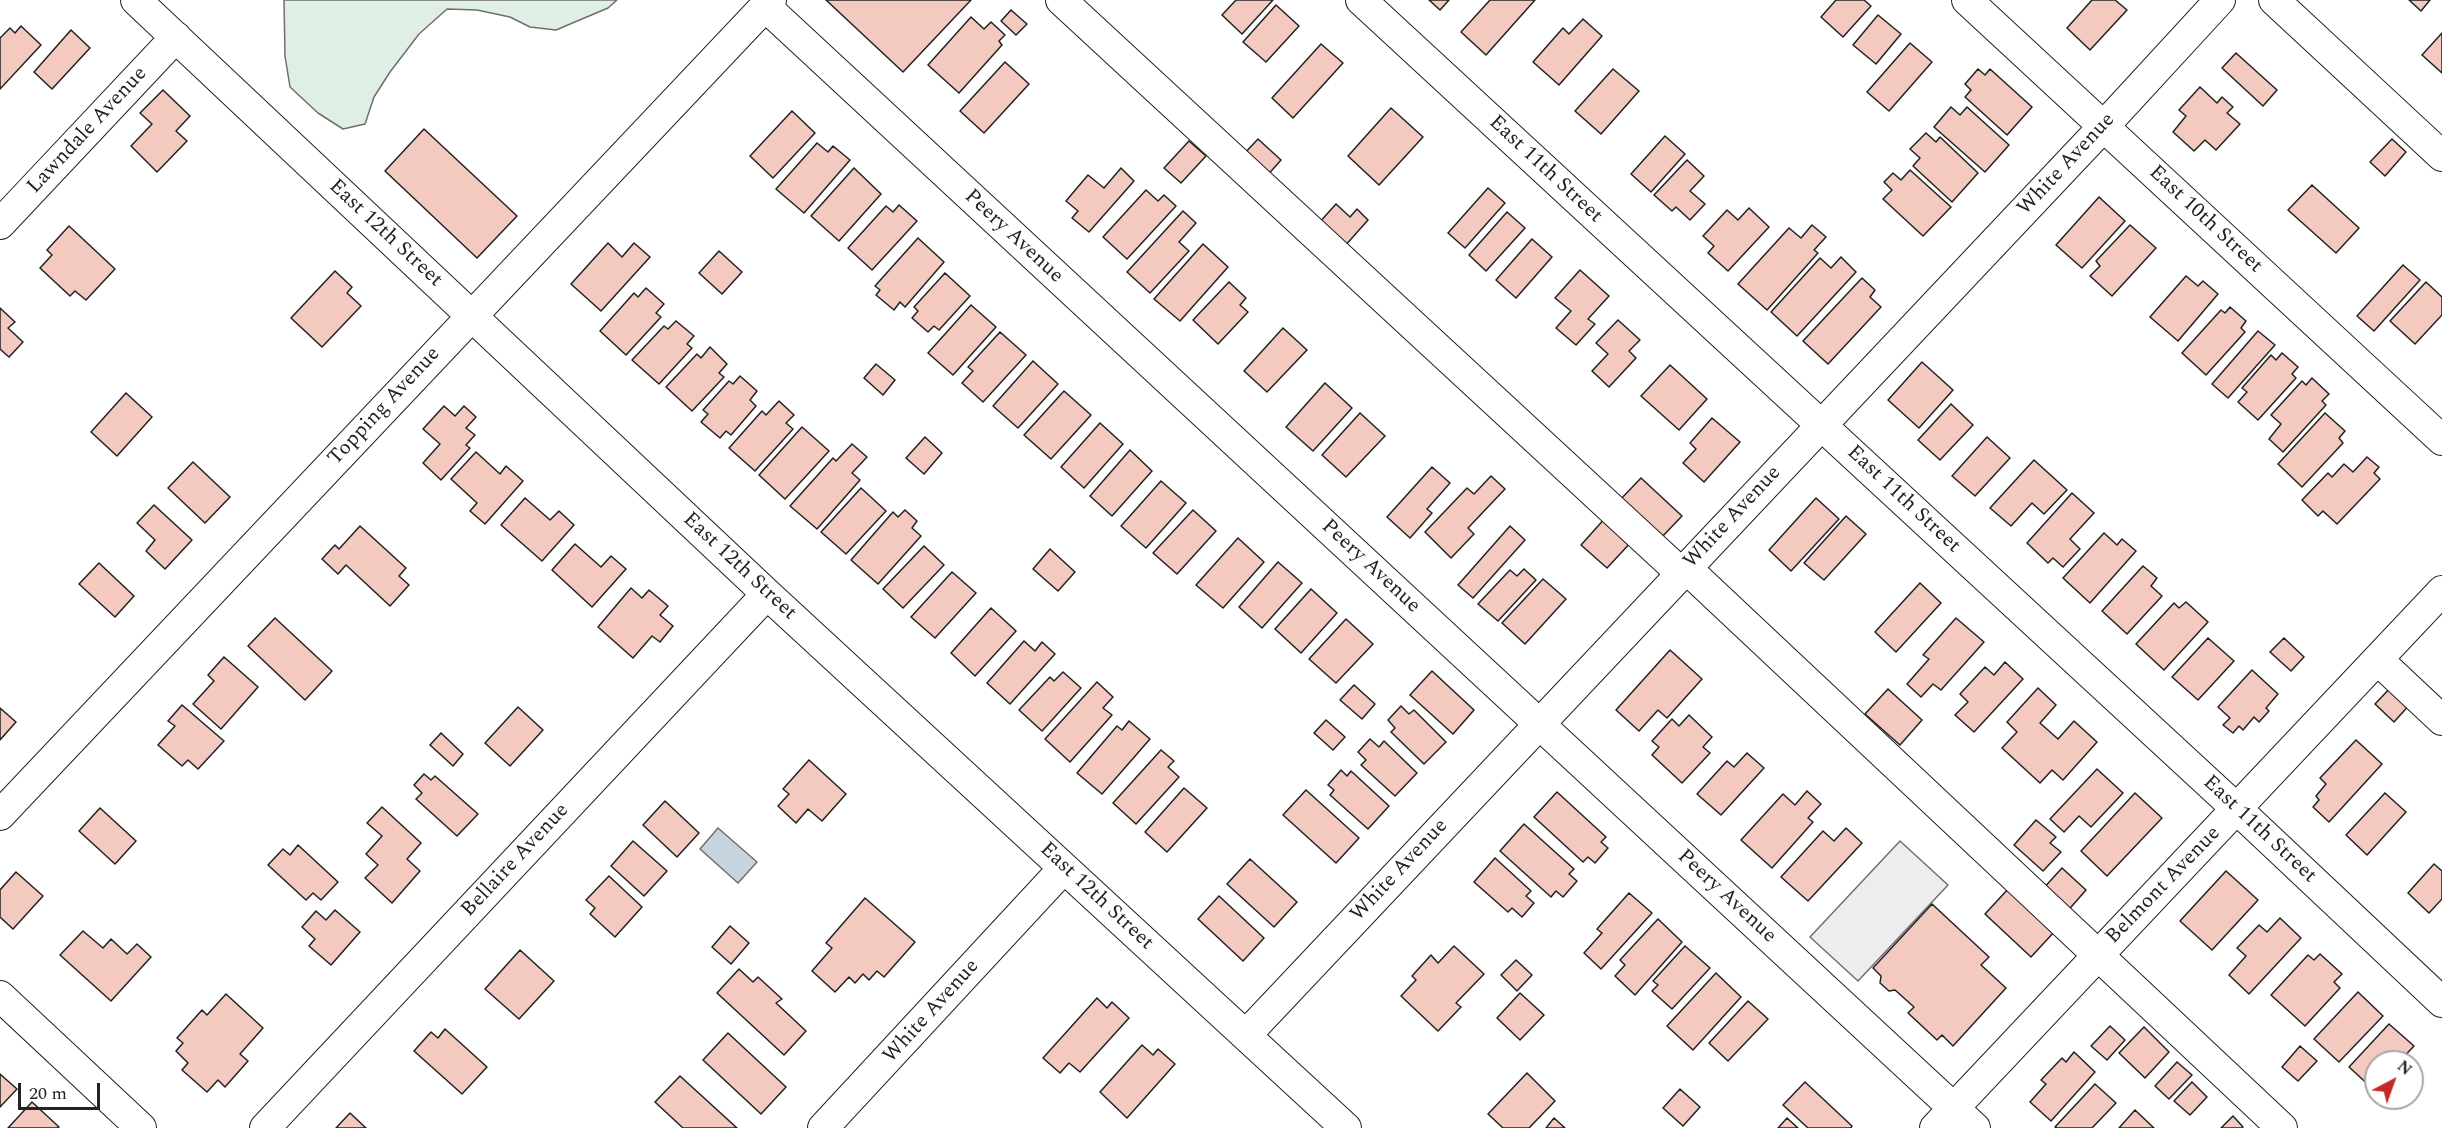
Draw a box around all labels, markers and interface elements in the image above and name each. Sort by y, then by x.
street label: Lawndale Avenue [23,62,153,200]
street label: White Avenue [2013,108,2121,222]
street label: East 11th Street [1483,111,1607,229]
street label: East 10th Street [2143,161,2267,279]
street label: East 12th Street [323,175,447,293]
street label: Peery Avenue [958,185,1068,289]
street label: Topping Avenue [324,342,446,472]
street label: East 11th Street [1841,441,1965,559]
street label: White Avenue [1679,461,1787,575]
street label: East 12th Street [677,508,801,626]
street label: Peery Avenue [1315,515,1425,619]
street label: East 11th Street [2197,771,2321,889]
street label: Bellaire Avenue [457,799,575,923]
street label: White Avenue [1346,814,1454,928]
street label: Belmont Avenue [2101,822,2227,950]
street label: East 12th Street [1034,838,1158,956]
street label: Peery Avenue [1671,845,1781,949]
street label: White Avenue [879,955,985,1069]
north arrow [2364,1050,2424,1110]
text: N [2392,1055,2417,1081]
scale bar [21,1071,104,1109]
text: 20 m [29,1080,67,1107]

